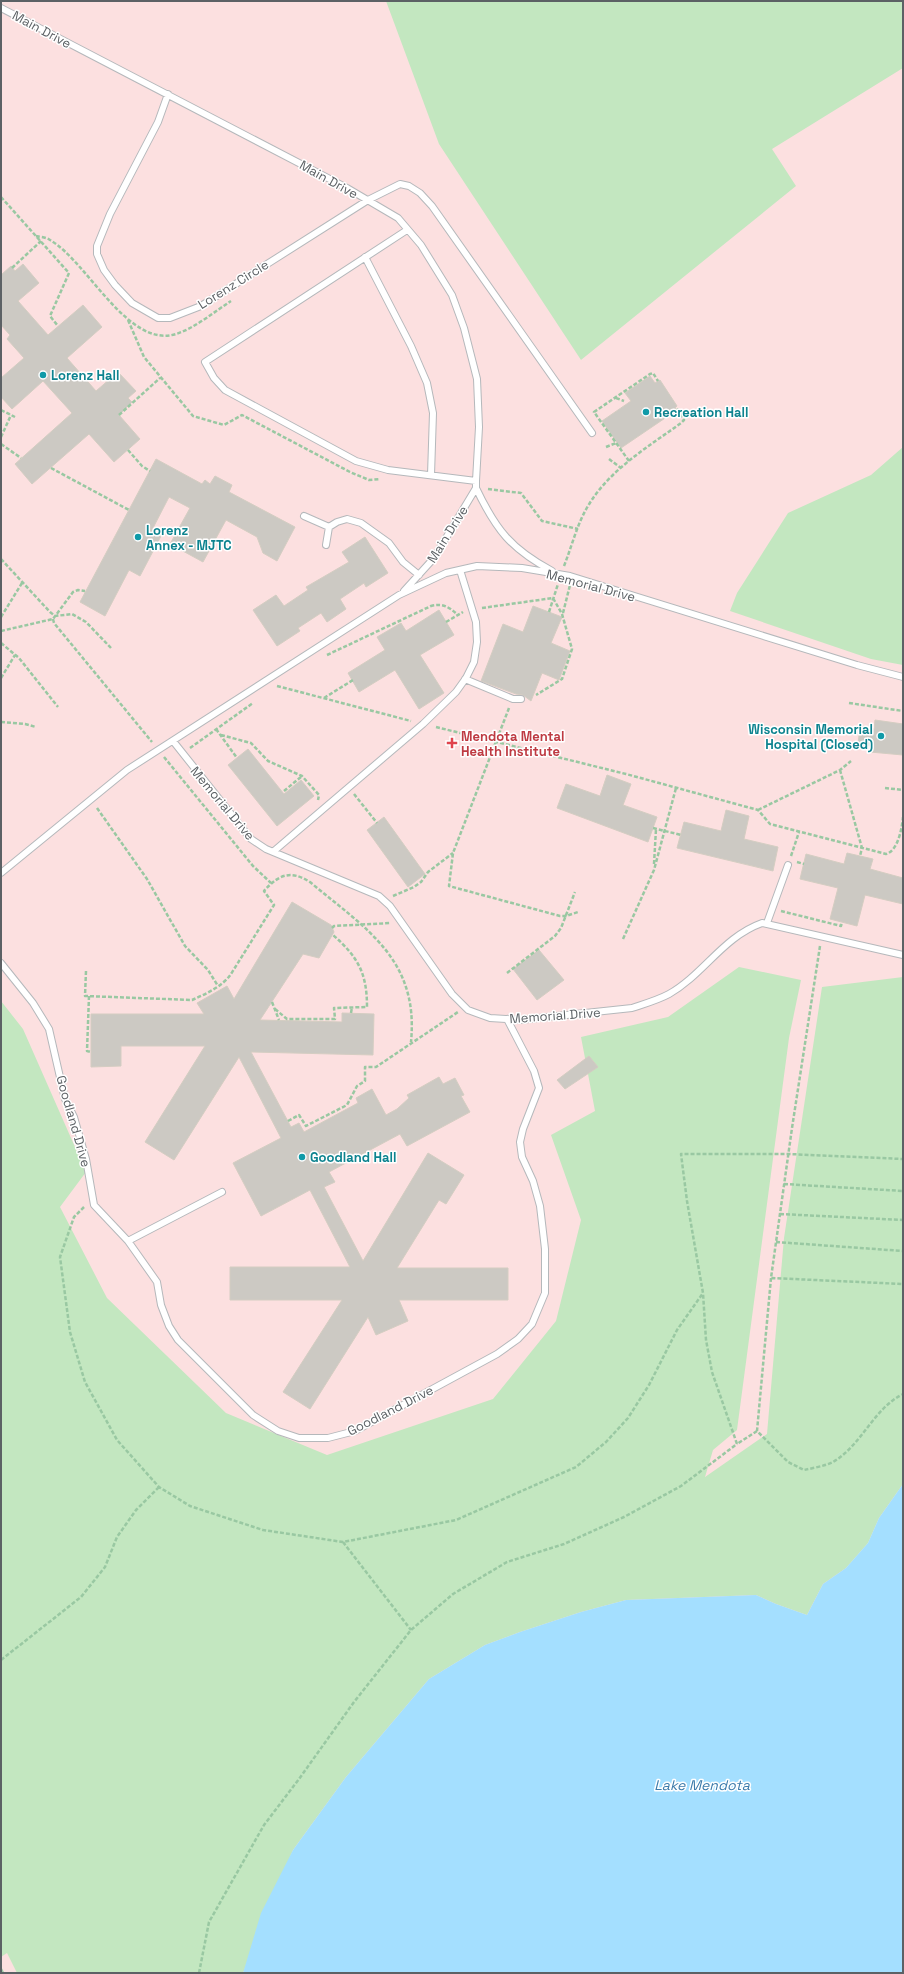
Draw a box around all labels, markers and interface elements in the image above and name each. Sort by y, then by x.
street label: Main Drive [9,7,74,52]
street label: Main Drive [296,156,361,202]
street label: Lorenz Circle [195,256,272,313]
place label: Lorenz Hall [51,367,119,384]
marker: Lorenz Hall [38,370,48,380]
place label: Recreation Hall [654,404,748,421]
marker: Recreation Hall [641,407,651,417]
street label: Main Drive [423,502,472,566]
place label: Lorenz Annex - MJTC [146,522,232,554]
marker: Lorenz Annex - MJTC [133,532,143,542]
street label: Memorial Drive [545,565,637,606]
place label: Wisconsin Memorial Hospital (Closed) [748,721,873,753]
place label: Mendota Mental Health Institute [461,728,564,760]
marker: Wisconsin Memorial Hospital (Closed) [876,731,886,741]
marker: Mendota Mental Health Institute [446,737,458,749]
street label: Memorial Drive [187,763,259,844]
street label: Memorial Drive [509,1004,601,1027]
street label: Goodland Drive [52,1073,95,1169]
place label: Goodland Hall [310,1149,396,1166]
marker: Goodland Hall [297,1152,307,1162]
street label: Goodland Drive [344,1381,436,1439]
water label: Lake Mendota [654,1776,751,1794]

